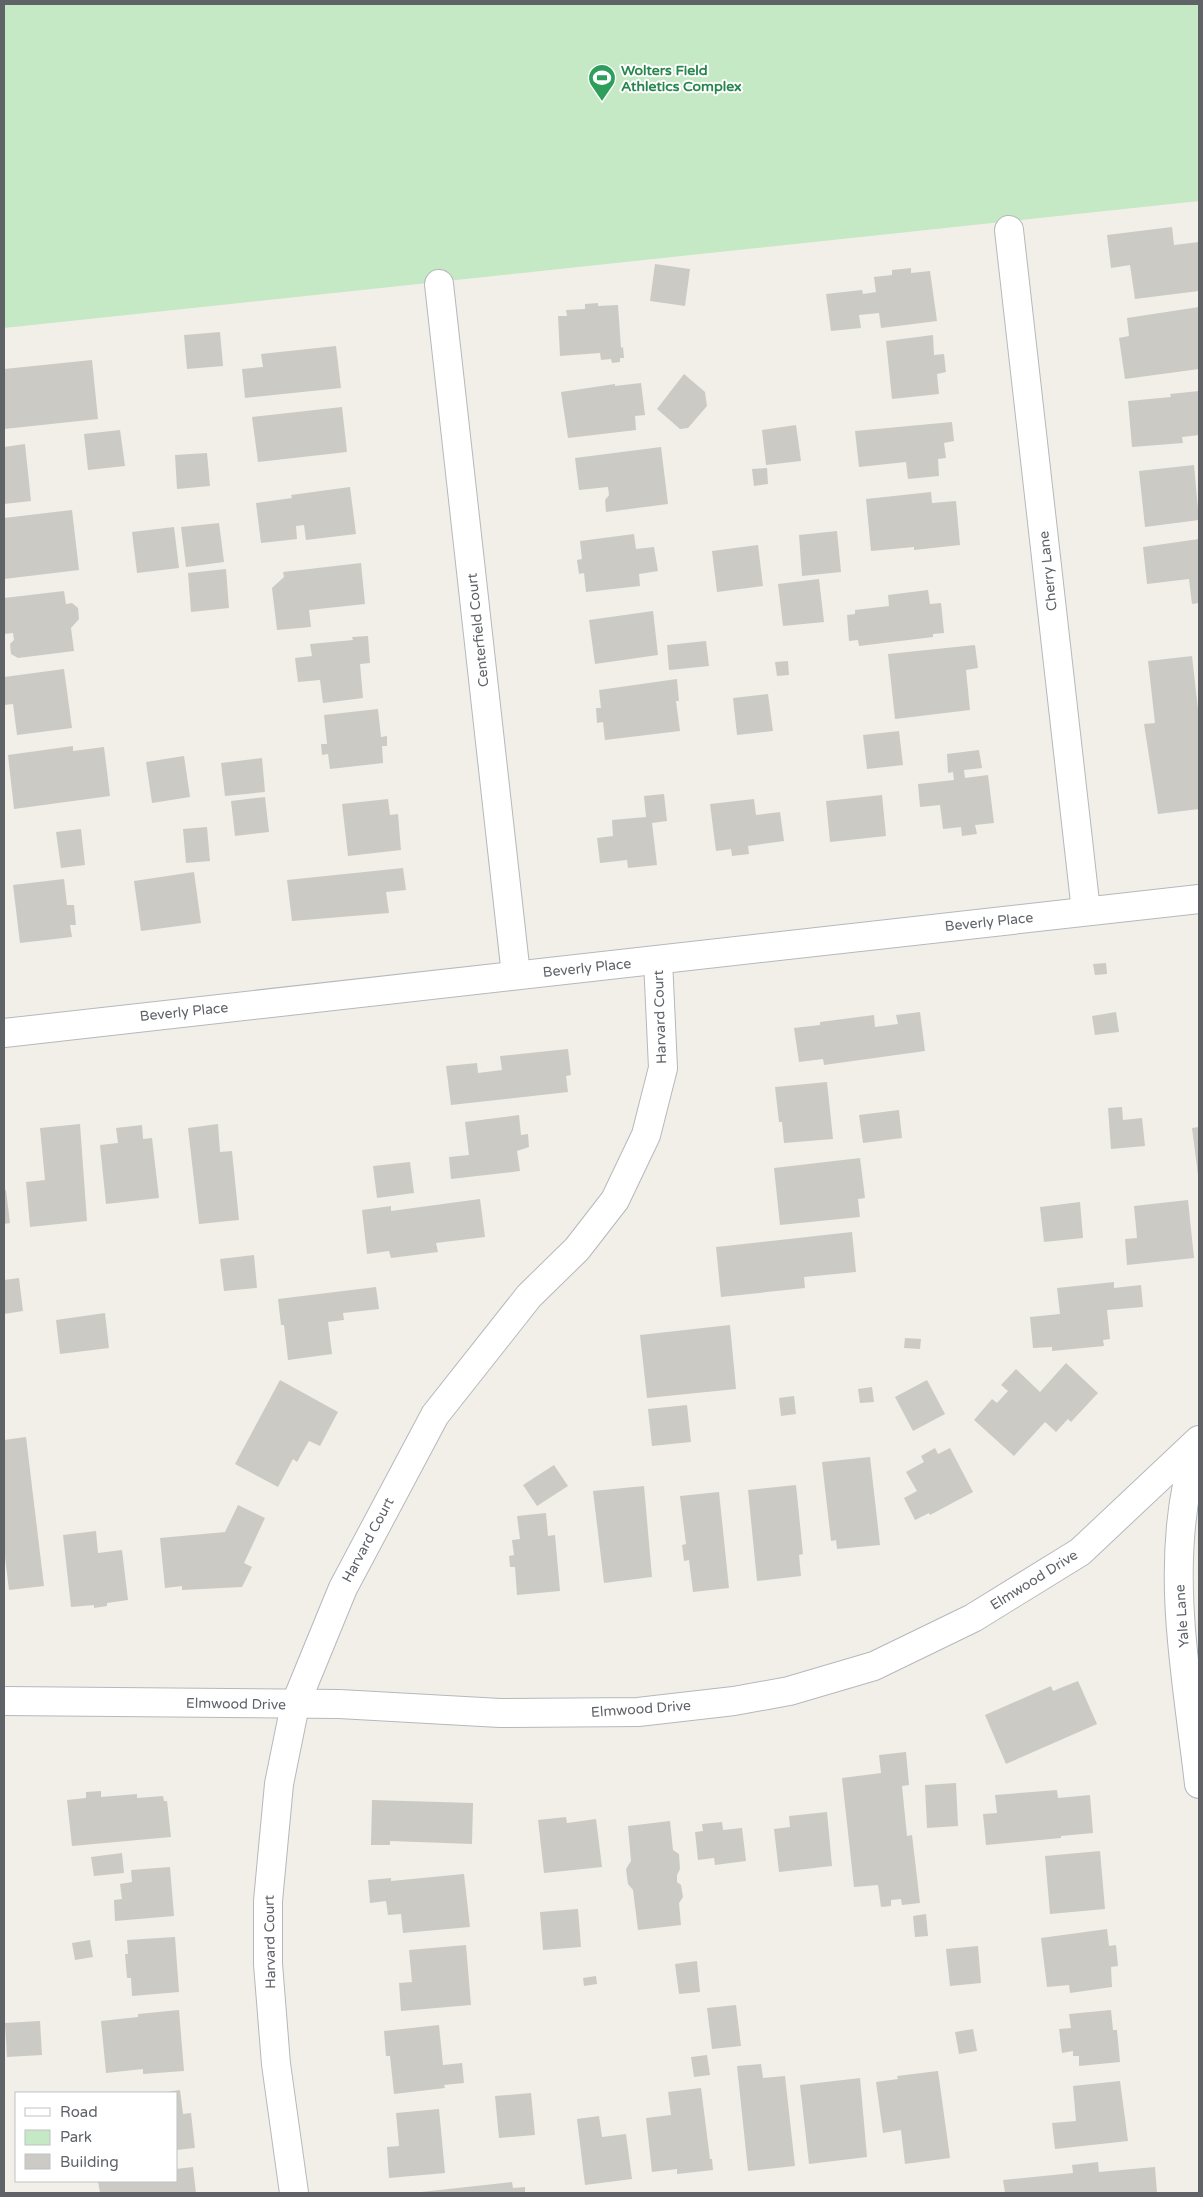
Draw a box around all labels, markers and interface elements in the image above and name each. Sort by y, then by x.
place label: Wolters Field Athletics Complex [621,62,742,95]
sports icon: Wolters Field Athletics Complex [587,63,617,102]
street label: Cherry Lane [1035,530,1061,612]
street label: Centerfield Court [464,572,492,688]
street label: Beverly Place [944,909,1034,935]
street label: Beverly Place [542,955,632,981]
street label: Harvard Court [650,969,670,1064]
street label: Beverly Place [139,999,229,1025]
street label: Harvard Court [338,1494,398,1585]
street label: Elmwood Drive [987,1546,1081,1614]
street label: Yale Lane [1171,1584,1193,1648]
street label: Elmwood Drive [186,1695,286,1713]
street label: Elmwood Drive [590,1697,692,1721]
street label: Harvard Court [261,1894,279,1989]
legend [15,2092,178,2182]
text: Road [60,2103,98,2121]
text: Park [60,2128,92,2146]
text: Building [60,2153,119,2171]

